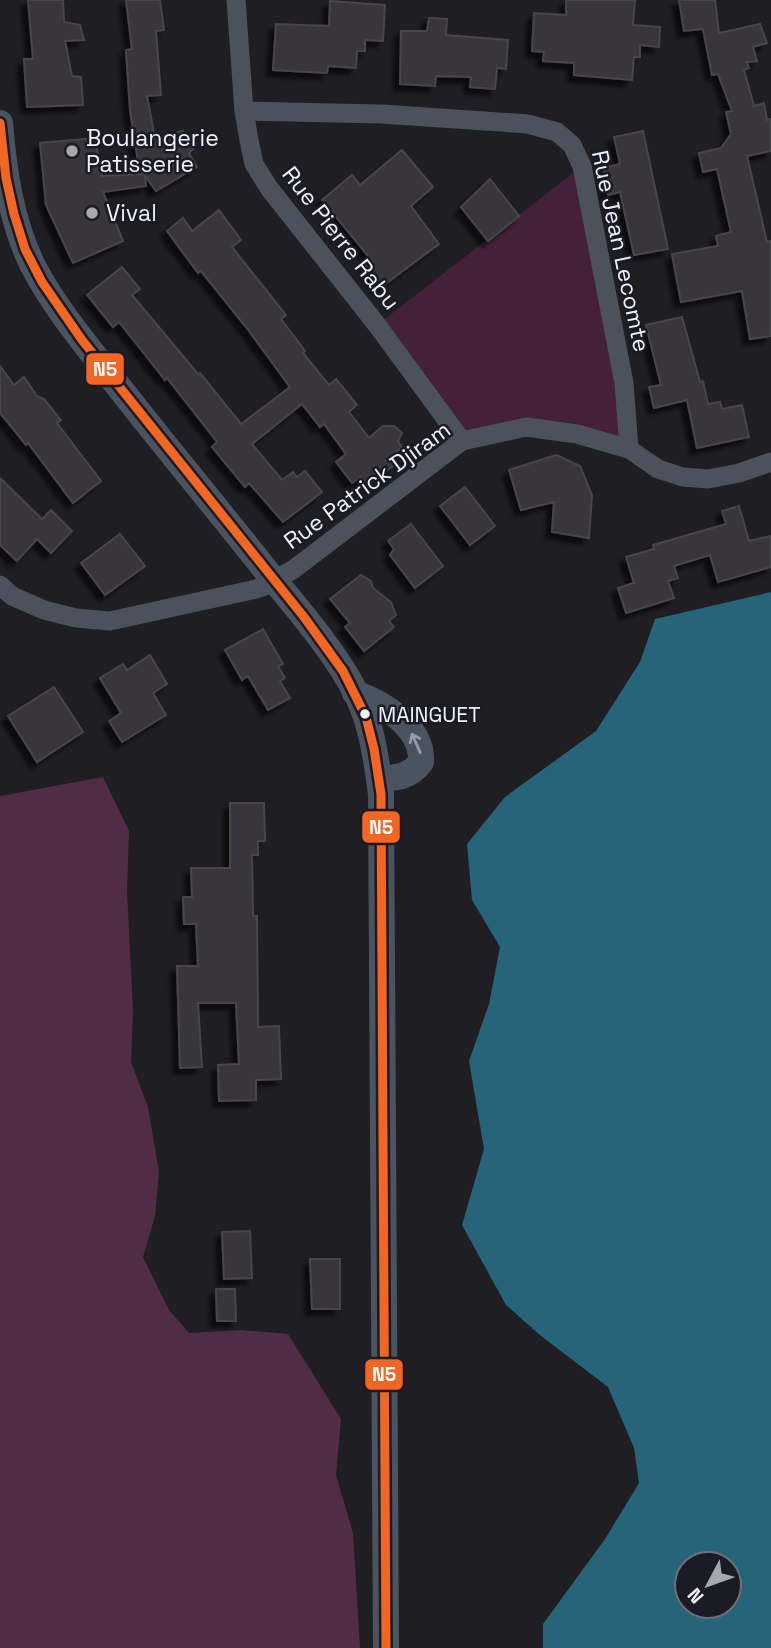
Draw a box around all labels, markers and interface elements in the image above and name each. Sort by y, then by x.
place label: Boulangerie Patisserie [86,123,219,179]
marker: Boulangerie Patisserie [64,143,80,159]
street label: Rue Jean Lecomte [585,147,657,355]
street label: Rue Pierre Rabu [276,160,406,316]
place label: Vival [106,198,157,228]
marker: Vival [84,205,100,221]
line badge: N5 [85,352,125,386]
text: N5 [93,357,117,382]
street label: Rue Patrick Djiram [278,414,456,556]
place label: MAINGUET [378,701,480,728]
marker: MAINGUET [358,707,372,721]
one-way arrow [409,732,422,753]
line badge: N5 [361,810,401,844]
text: N5 [369,815,393,840]
line badge: N5 [364,1358,404,1391]
text: N5 [372,1362,396,1387]
north arrow [673,1550,743,1620]
text: N [682,1583,709,1609]

